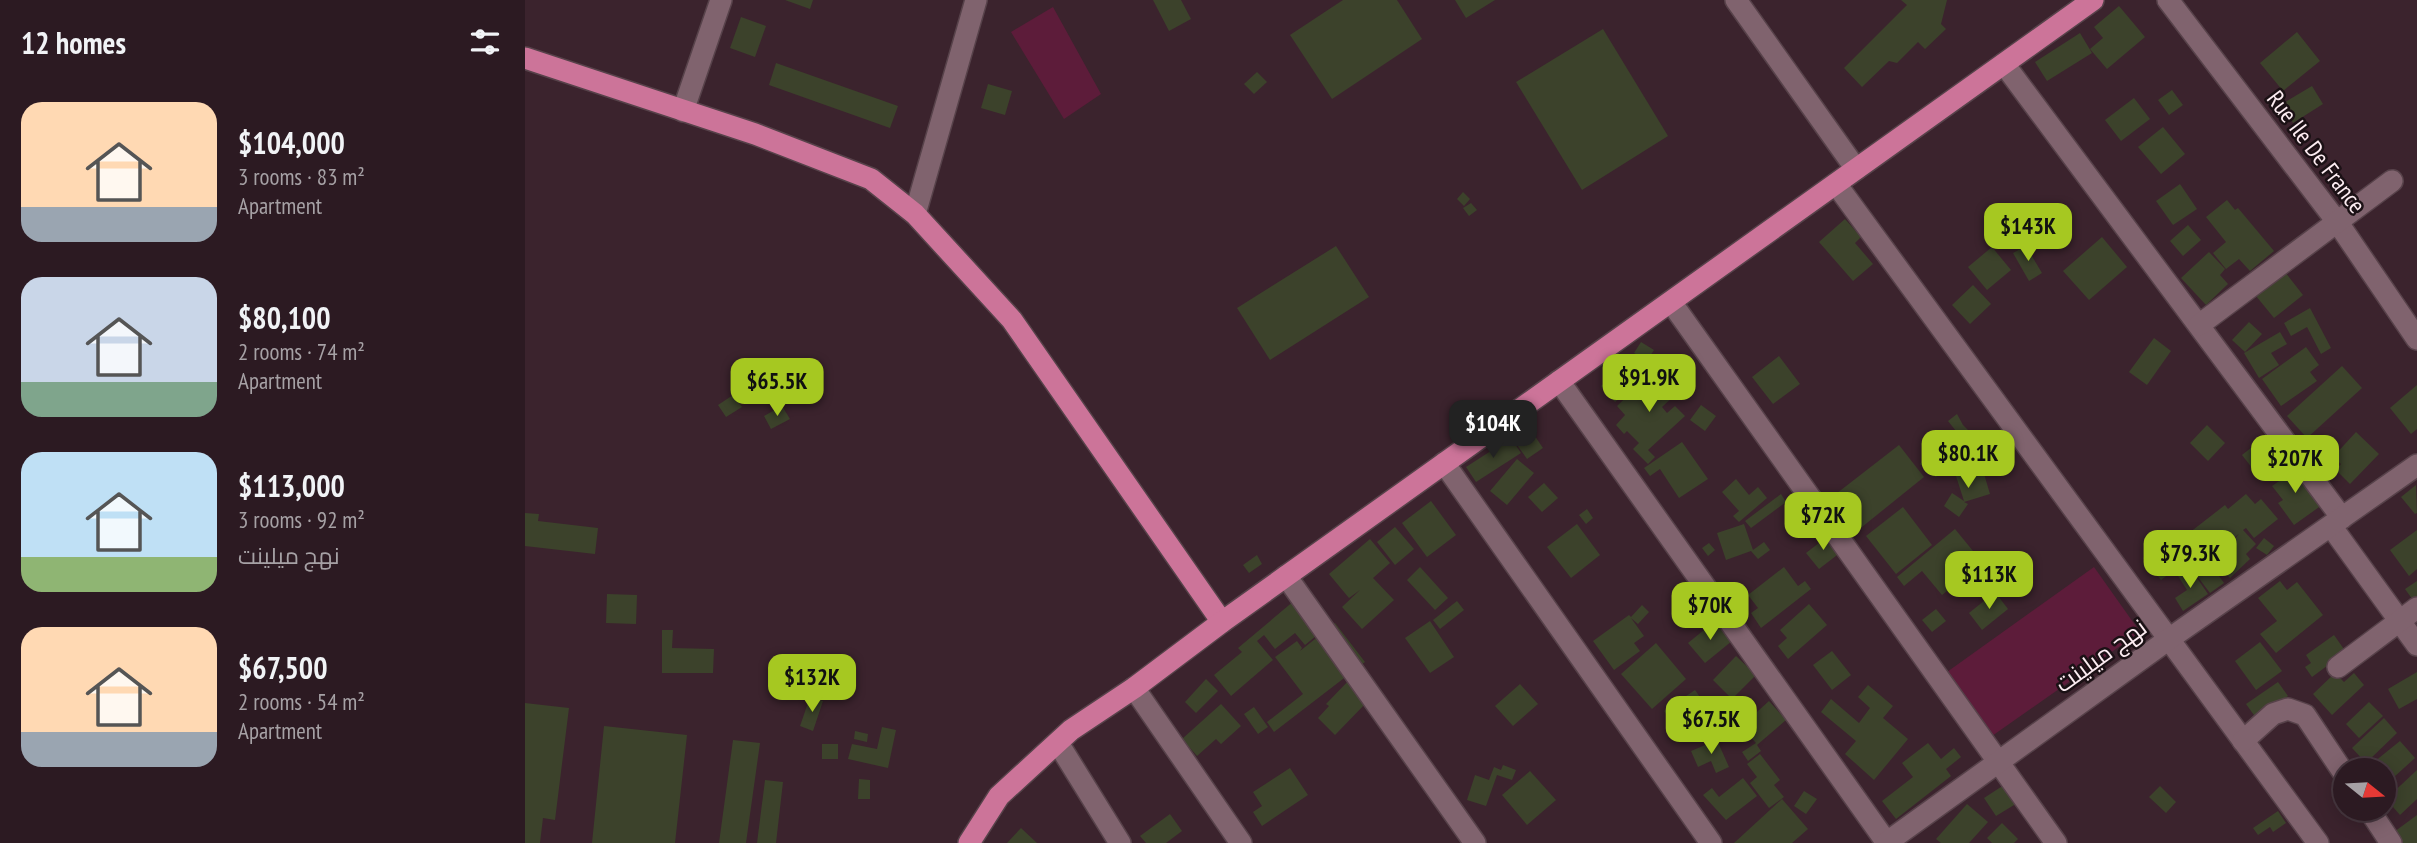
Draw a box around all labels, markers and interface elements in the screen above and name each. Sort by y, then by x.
text: 12 homes [21,23,126,62]
icon: filters [466,23,504,61]
street label: Rue Ile De France [2260,84,2373,219]
text: $104,000 [238,123,345,162]
icon: home [77,130,161,214]
text: 3 rooms · 83 m² [238,162,365,191]
text: Apartment [238,191,322,220]
pin: $143K [1979,204,2077,263]
text: $143K [2000,211,2056,240]
text: $80,100 [238,298,331,337]
icon: home [77,305,161,389]
text: 2 rooms · 74 m² [238,337,365,366]
pin: $91.9K [1592,354,1706,414]
pin: $65.5K [720,358,834,418]
text: $91.9K [1619,362,1679,391]
text: Apartment [238,366,322,395]
text: $65.5K [747,366,807,395]
pin: $104K [1444,400,1542,460]
text: $104K [1465,408,1521,437]
pin: $80.1K [1911,430,2025,490]
pin: $207K [2246,435,2344,495]
text: $80.1K [1938,438,1998,467]
text: $207K [2267,443,2323,472]
text: $113,000 [238,466,345,505]
icon: home [77,480,161,564]
pin: $72K [1782,492,1864,552]
text: $72K [1801,500,1845,529]
text: 3 rooms · 92 m² [238,505,365,534]
pin: $79.3K [2133,530,2247,590]
text: $79.3K [2160,538,2220,567]
text: نهج ميلينت [238,541,340,570]
pin: $113K [1940,552,2038,611]
text: $113K [1961,559,2017,588]
pin: $70K [1669,582,1751,642]
text: $70K [1688,590,1732,619]
street label: نهج ميلينت [2049,612,2153,700]
text: $67,500 [238,648,328,687]
pin: $132K [763,654,861,714]
icon: home [77,655,161,739]
text: $132K [784,662,840,691]
text: 2 rooms · 54 m² [238,687,365,716]
pin: $67.5K [1654,696,1768,756]
text: $67.5K [1682,704,1740,733]
text: Apartment [238,716,322,745]
north arrow [2333,758,2396,821]
map controls [2333,758,2396,821]

